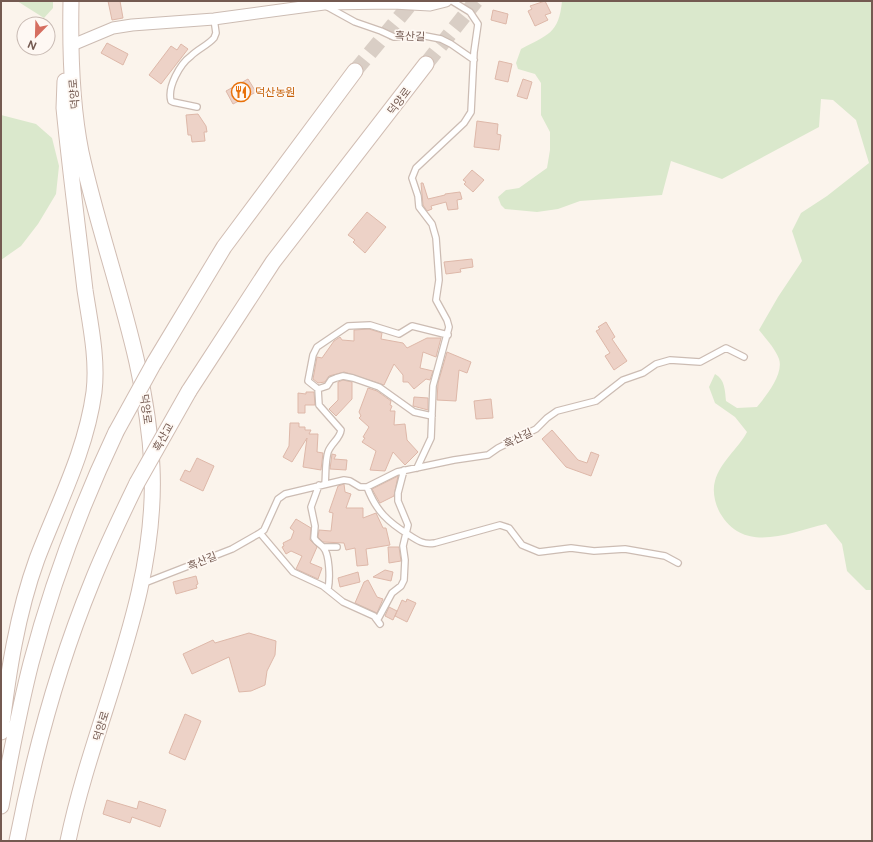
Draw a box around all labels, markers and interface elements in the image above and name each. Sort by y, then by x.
north arrow [16,16,56,56]
street label: 흑산길 [395,29,425,44]
text: N [26,37,39,52]
street label: 덕양로 [67,78,82,110]
restaurant icon: 덕산농원 [230,81,252,103]
street label: 덕양로 [385,85,414,117]
place label: 덕산농원 [255,86,295,99]
street label: 덕양로 [137,393,154,425]
street label: 흑산교 [150,421,176,454]
street label: 흑산길 [502,426,535,451]
street label: 흑산길 [186,550,219,573]
street label: 덕양로 [91,710,112,743]

